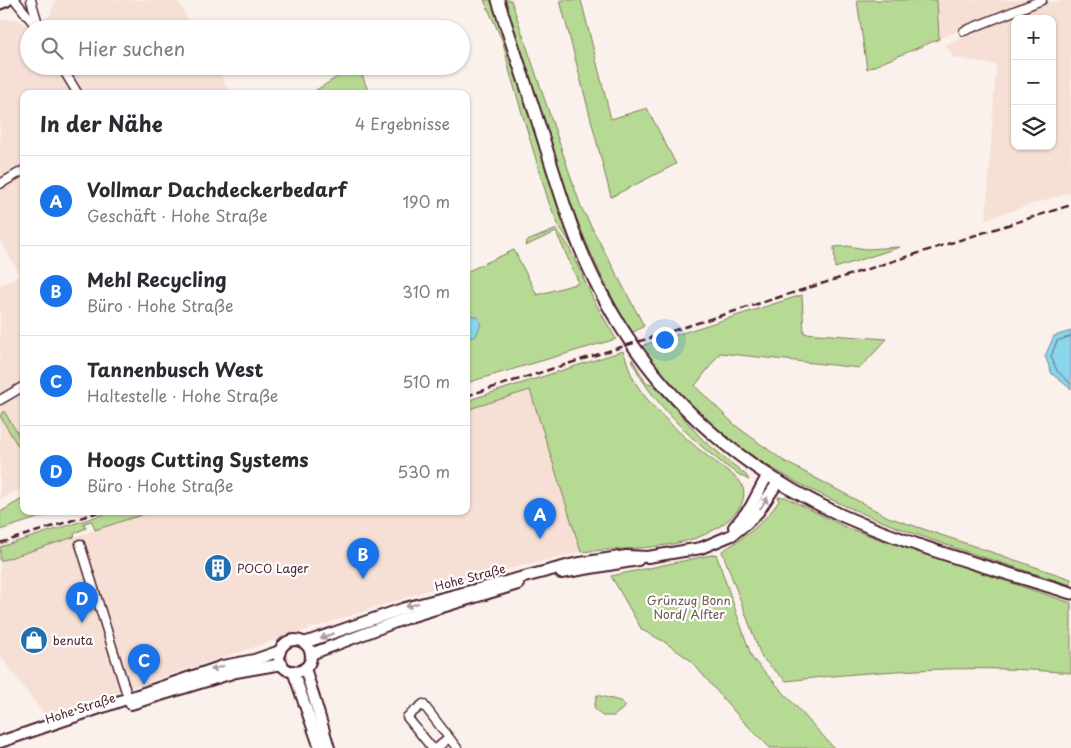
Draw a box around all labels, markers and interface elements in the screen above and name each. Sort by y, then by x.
map controls [1011,15,1056,150]
button: + [1011,15,1056,60]
search box [20,20,470,75]
icon: search [38,34,66,62]
text: Hier suchen [78,34,185,62]
button: − [1011,60,1056,105]
button: layers [1011,105,1056,150]
text: In der Nähe [40,107,162,139]
text: 4 Ergebnisse [355,111,450,135]
text: Vollmar Dachdeckerbedarf [87,175,347,203]
text: A [50,189,62,213]
text: 190 m [402,189,450,213]
text: Geschäft · Hohe Straße [87,203,268,227]
text: Mehl Recycling [87,265,227,293]
text: B [51,279,61,303]
text: 310 m [402,279,450,303]
text: Büro · Hohe Straße [87,293,233,317]
your location [652,327,678,353]
text: Tannenbusch West [87,355,263,383]
text: C [50,369,62,393]
text: 510 m [402,369,450,393]
text: Haltestelle · Hohe Straße [87,383,278,407]
text: Hoogs Cutting Systems [87,445,309,473]
text: D [50,459,62,483]
text: 530 m [397,459,450,483]
text: Büro · Hohe Straße [87,473,233,497]
one-way arrow [759,496,769,509]
pin: A [524,498,556,539]
pin: B [347,538,379,579]
building icon: POCO Lager [203,553,233,583]
place label: POCO Lager [237,559,309,577]
street label: Hohe Straße [432,559,508,595]
pin: D [66,582,98,623]
park label: Grünzug Bonn Nord/ Alfter [647,591,731,623]
one-way arrow [404,602,419,610]
shop icon: benuta [19,625,49,655]
place label: benuta [53,631,94,649]
one-way arrow [320,632,334,640]
pin: C [128,644,160,685]
one-way arrow [209,665,224,673]
street label: Hohe Straße [43,688,117,728]

